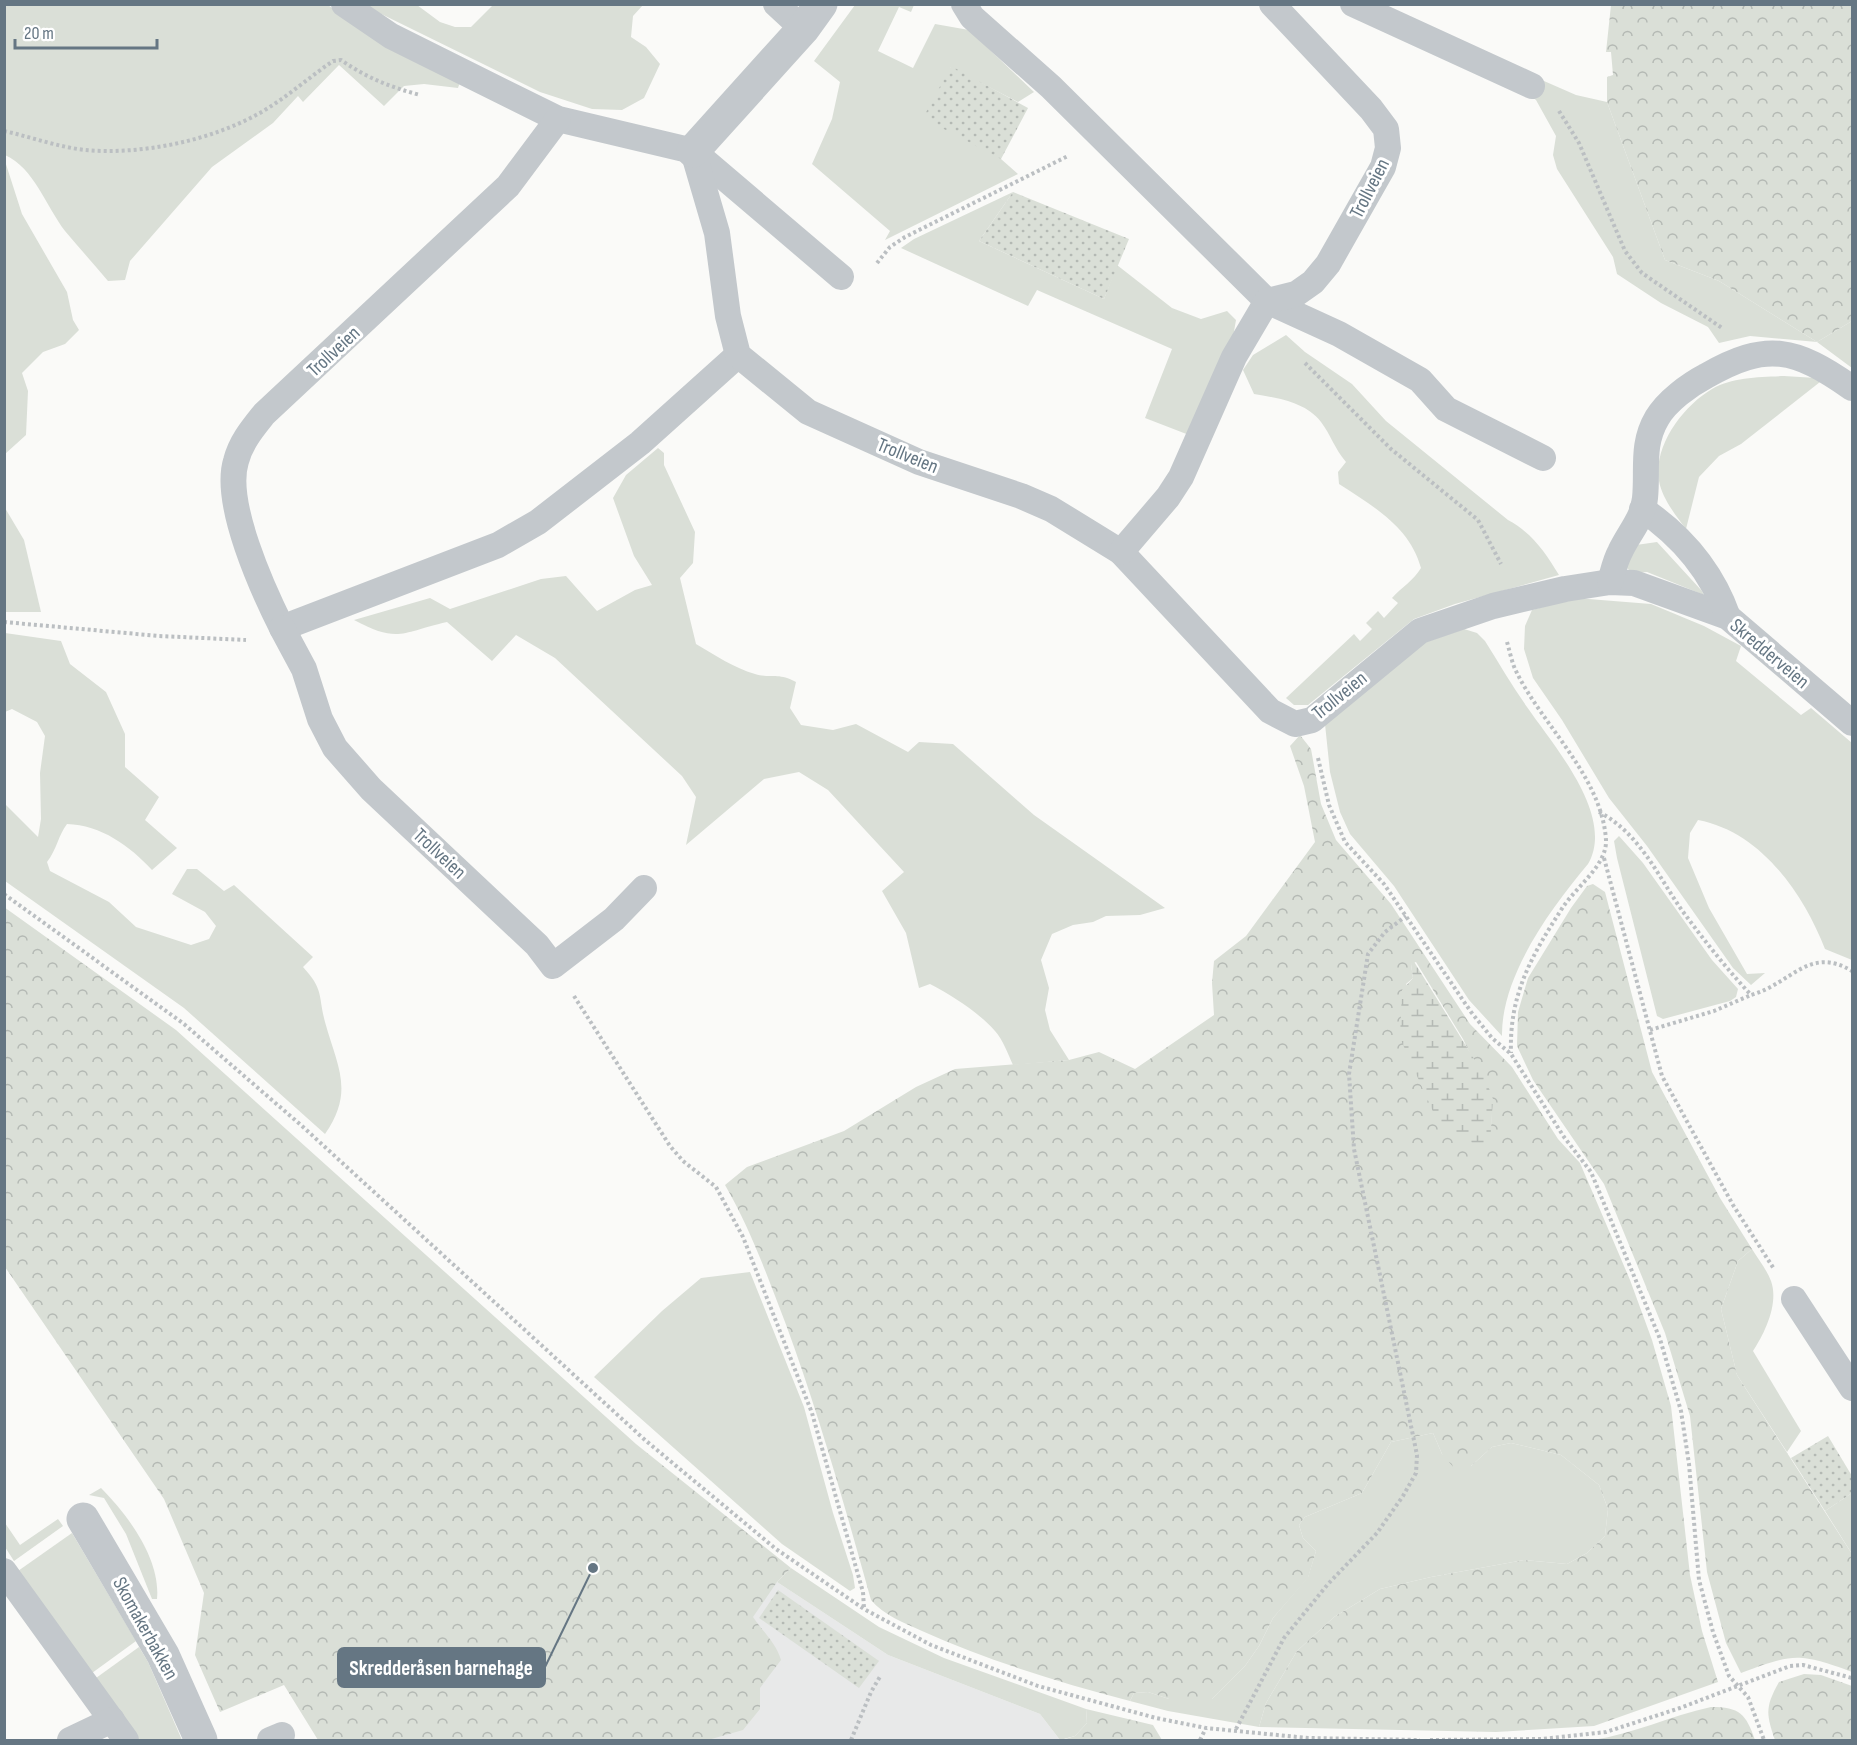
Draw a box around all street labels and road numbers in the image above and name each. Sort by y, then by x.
street label: Trollveien [1345,155,1395,222]
street label: Trollveien [302,321,365,382]
street label: Trollveien [874,433,942,479]
street label: Skredderveien [1725,614,1814,694]
street label: Trollveien [1307,666,1372,725]
street label: Trollveien [408,823,471,884]
street label: Skomakerbakken [107,1573,183,1684]

